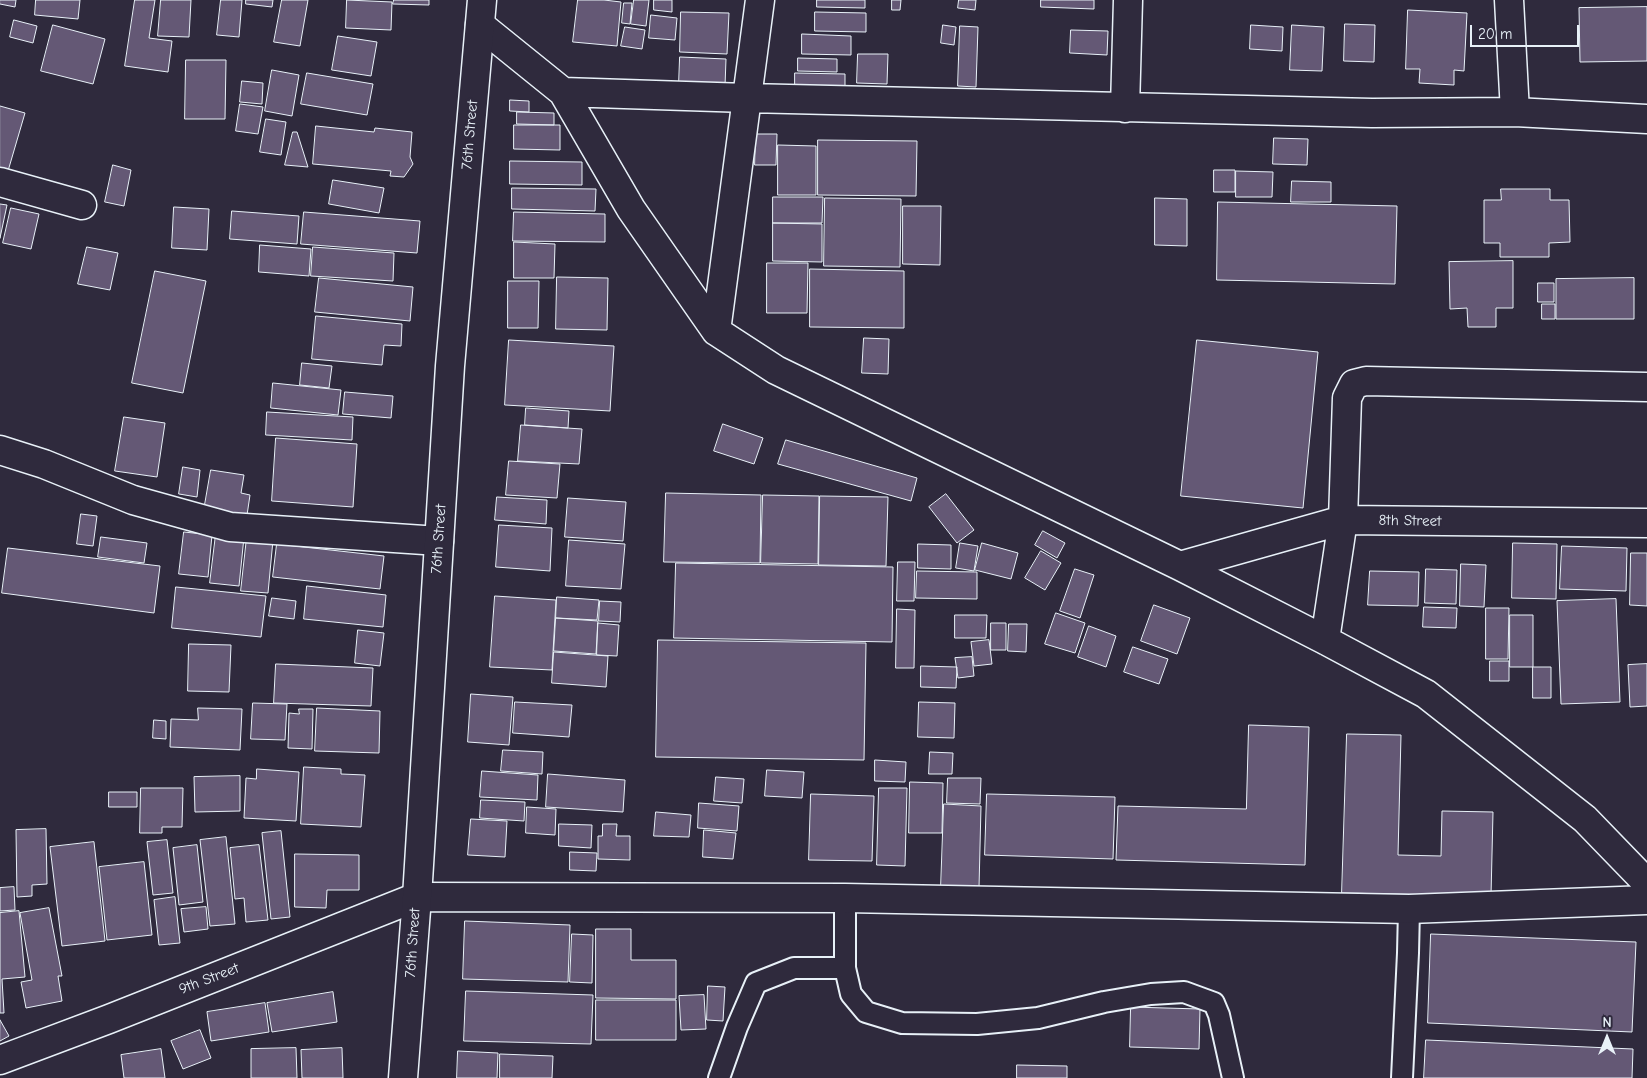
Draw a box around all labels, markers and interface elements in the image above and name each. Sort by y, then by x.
scale bar [1472,15,1581,47]
text: 20 m [1478,25,1512,43]
street label: 76th Street [458,99,482,171]
street label: 76th Street [428,503,450,575]
street label: 8th Street [1379,511,1441,531]
street label: 76th Street [402,907,424,979]
street label: 9th Street [176,959,242,999]
north arrow [1582,1013,1632,1063]
text: N [1602,1014,1612,1031]

